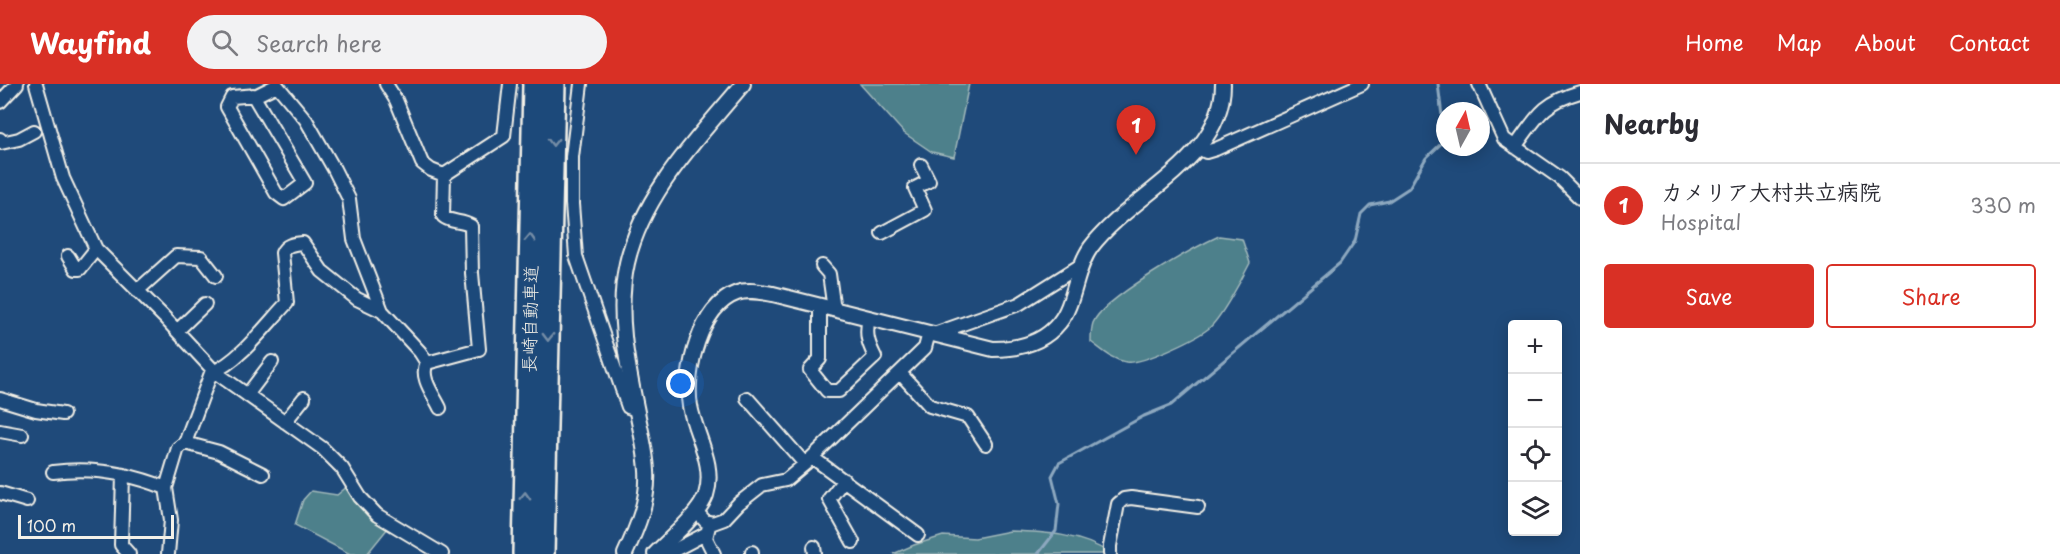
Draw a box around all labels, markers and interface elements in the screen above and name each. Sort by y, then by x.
search box [187,15,607,69]
text: Wayfind [30,21,151,64]
icon: search [208,26,241,59]
text: Search here [256,26,382,59]
text: Home [1685,26,1744,58]
text: Map [1777,26,1822,58]
text: About [1855,26,1916,58]
text: Contact [1949,26,2030,58]
north arrow [1436,102,1490,156]
text: Nearby [1604,104,1699,143]
pin: 1 [1116,106,1156,155]
one-way arrow [546,138,559,147]
text: カメリア大村共立病院 [1661,174,1881,207]
text: 1 [1619,190,1628,220]
text: 330 m [1970,190,2036,220]
text: Hospital [1661,207,1741,237]
one-way arrow [524,233,537,242]
button: Save [1604,264,1814,328]
button: Share [1826,264,2036,328]
street label: 長崎自動車道 [515,265,543,373]
map controls [1508,320,1562,536]
button: + [1508,320,1562,374]
one-way arrow [542,333,554,342]
your location [666,369,695,398]
button: − [1508,374,1562,428]
button: locate [1508,428,1562,482]
button: layers [1508,482,1562,536]
one-way arrow [519,491,532,500]
scale bar [18,512,174,540]
text: 100 m [27,513,76,537]

